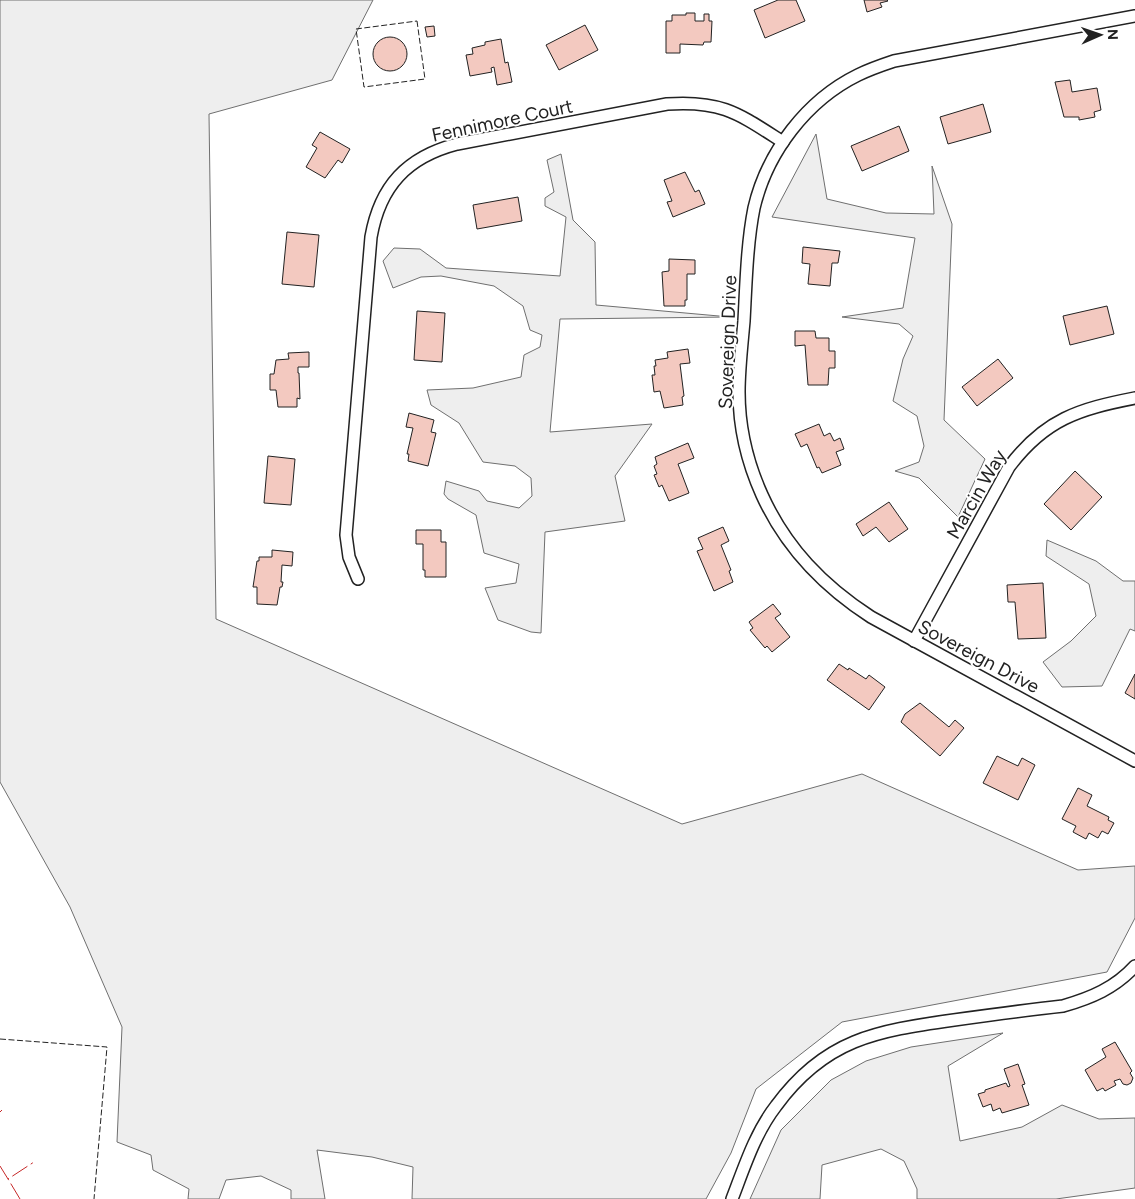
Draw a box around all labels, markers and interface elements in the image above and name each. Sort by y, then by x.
north arrow [1075,10,1125,60]
text: N [1104,29,1121,40]
street label: Fennimore Court [429,94,575,147]
street label: Sovereign Drive [714,275,741,409]
street label: Marcin Way [942,446,1011,543]
street label: Sovereign Drive [914,615,1043,698]

